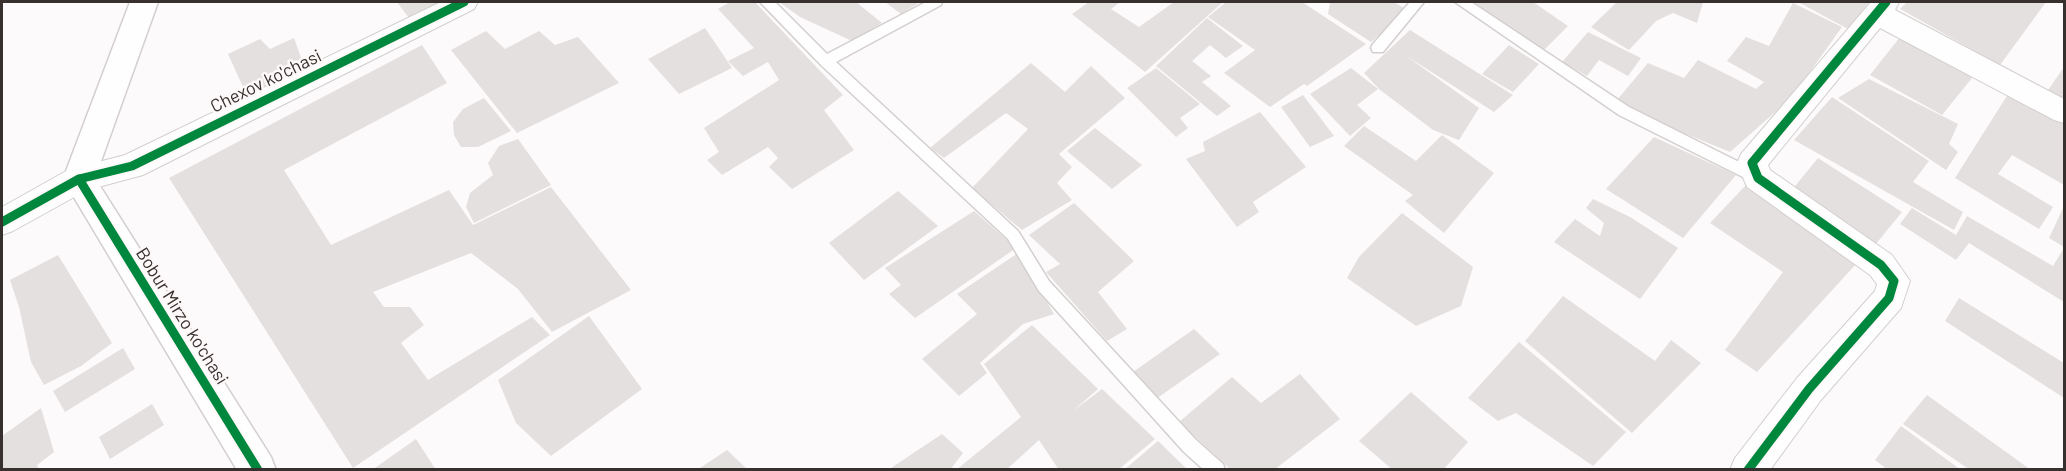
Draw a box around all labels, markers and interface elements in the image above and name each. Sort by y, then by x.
street label: Chexov ko'chasi [206,44,325,116]
street label: Bobur Mirzo ko'chasi [132,243,234,388]

